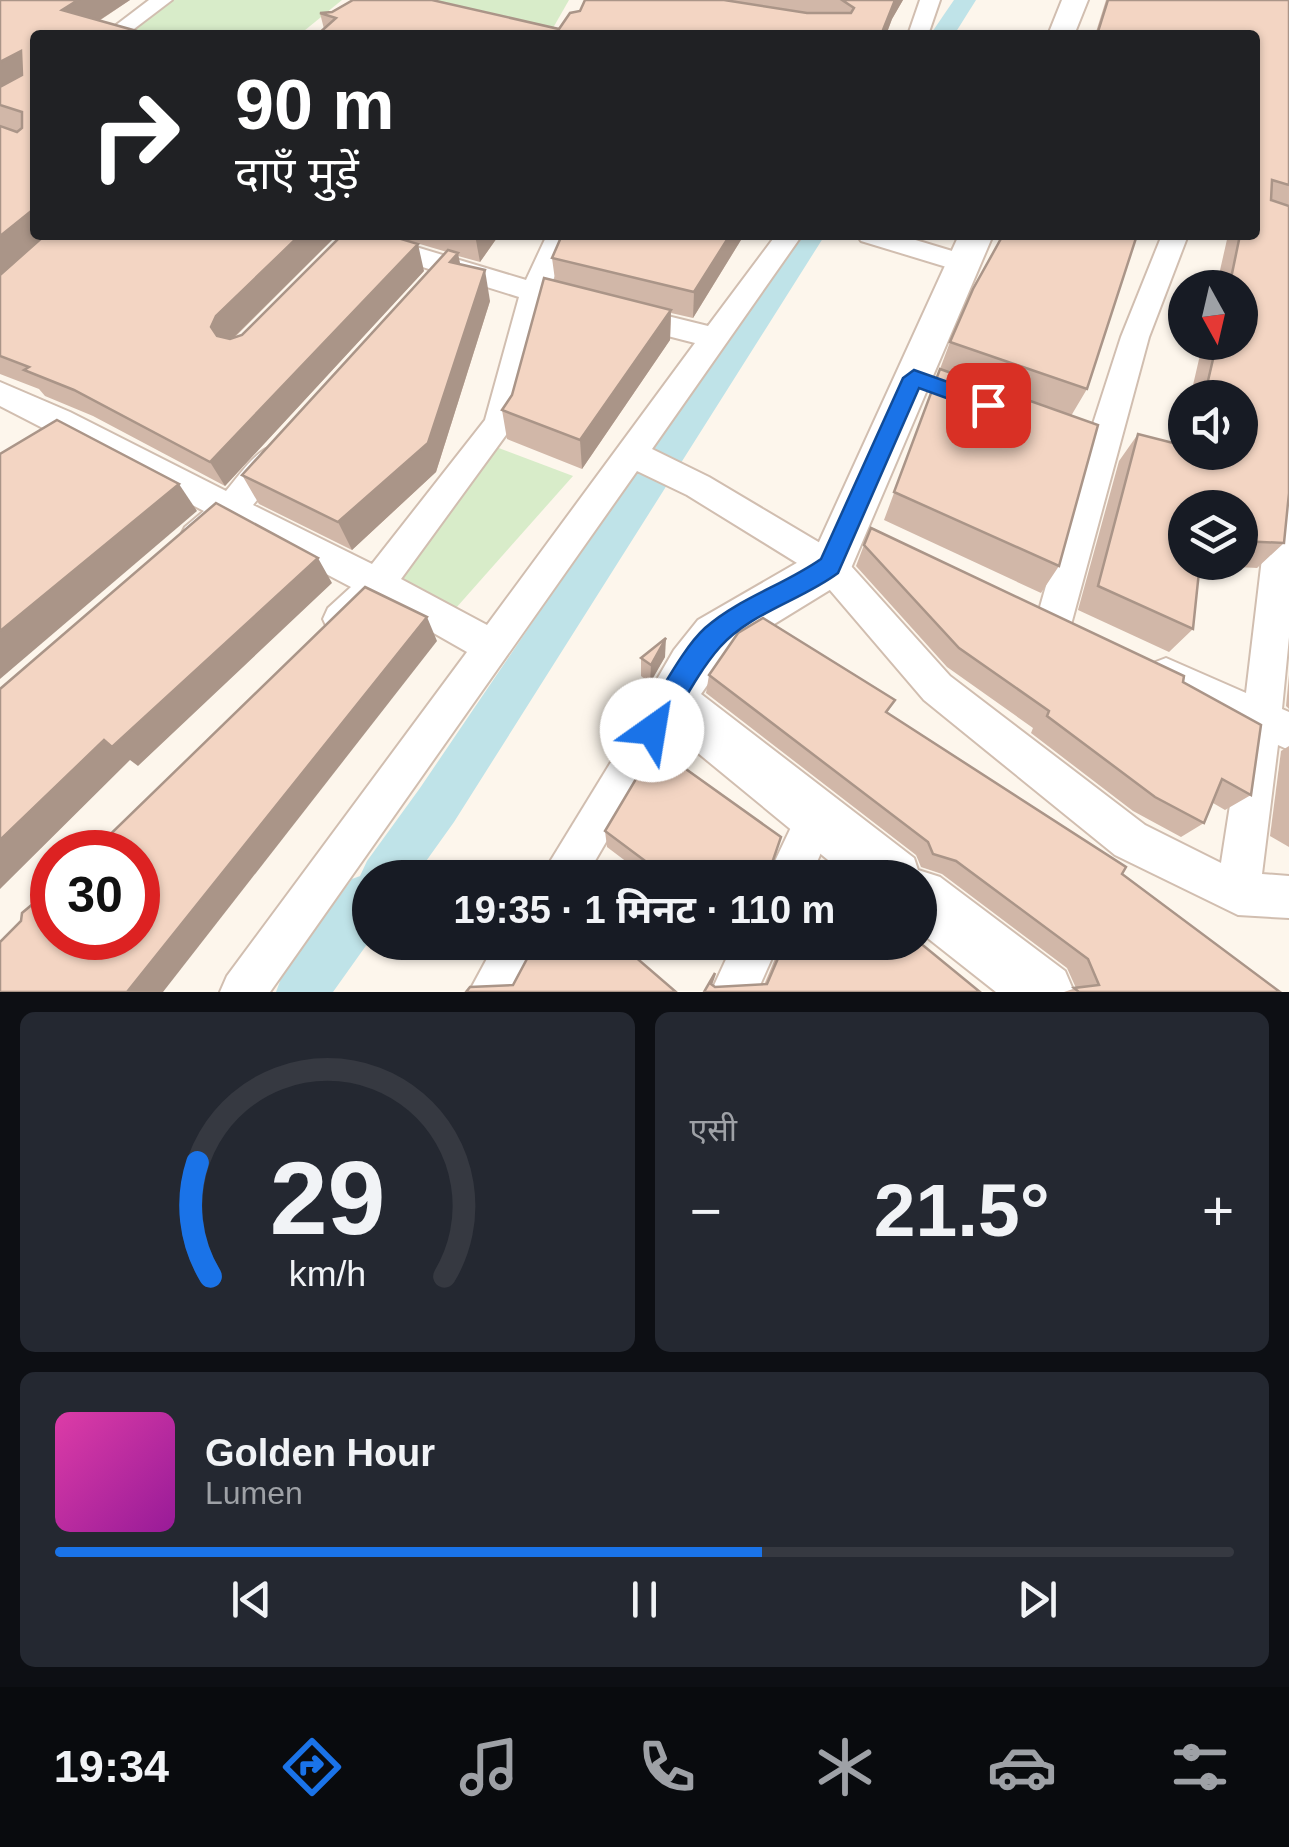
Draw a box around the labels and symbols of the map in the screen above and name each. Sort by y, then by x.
north arrow [1168,270,1258,360]
pin [946,363,1031,448]
position arrow [600,678,704,782]
speed limit sign: 30 [30,830,160,960]

